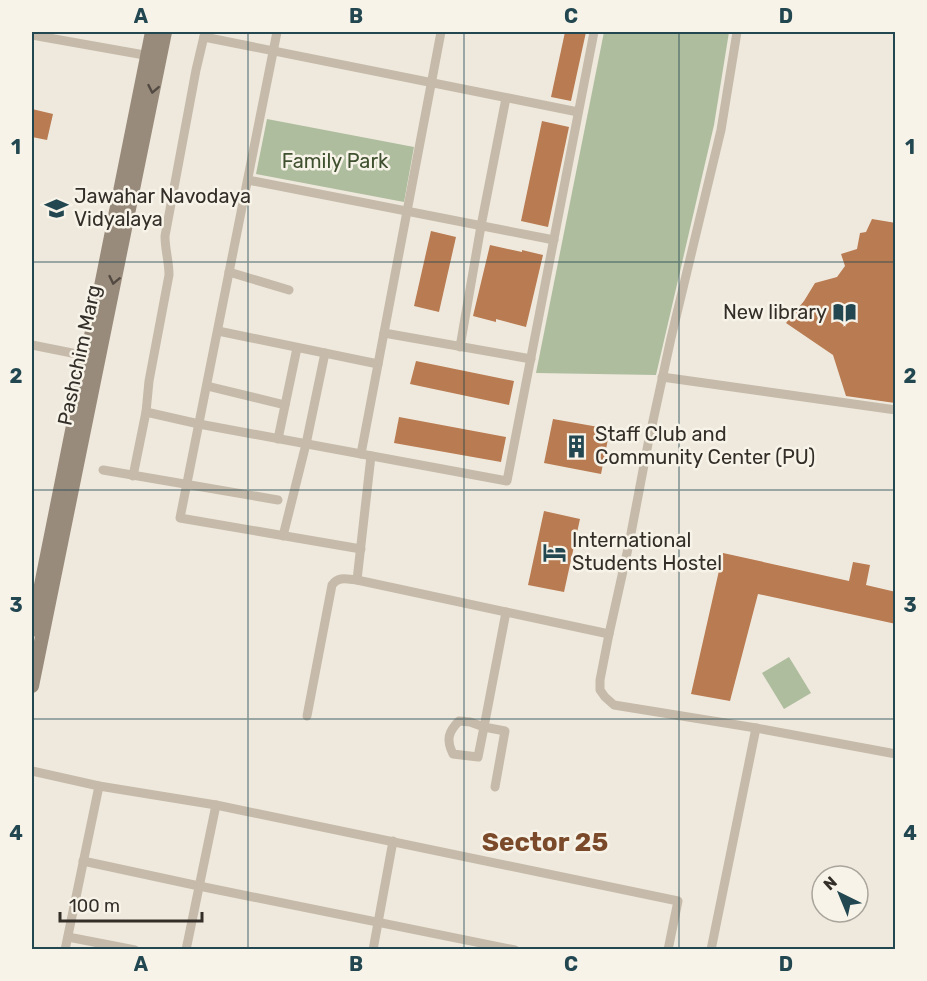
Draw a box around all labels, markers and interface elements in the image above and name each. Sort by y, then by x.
text: A [134,4,149,28]
text: B [349,4,363,28]
text: C [564,4,578,28]
text: D [779,4,793,28]
one-way arrow [147,84,160,94]
text: 1 [11,135,21,159]
text: 1 [905,135,915,159]
park label: Family Park [282,149,389,173]
place label: Jawahar Navodaya Vidyalaya [74,184,251,231]
school or university icon: Jawahar Navodaya Vidyalaya [43,195,69,221]
one-way arrow [108,275,121,285]
street label: Pashchim Marg [52,283,106,427]
library icon: New library [832,299,858,325]
place label: New library [723,300,827,324]
text: 2 [10,364,23,388]
text: 2 [904,364,917,388]
place label: Staff Club and Community Center (PU) [595,422,815,469]
building icon: Staff Club and Community Center (PU) [564,433,590,459]
place label: International Students Hostel [572,528,722,575]
hotel icon: International Students Hostel [541,539,567,565]
text: 3 [9,593,23,617]
text: 3 [903,593,917,617]
text: 4 [9,821,23,845]
text: 4 [903,821,917,845]
district label: Sector 25 [482,827,608,858]
north arrow [810,864,870,924]
text: N [819,873,841,894]
scale bar [60,885,202,923]
text: 100 m [69,895,120,917]
text: A [134,952,149,976]
text: B [349,952,363,976]
text: C [564,952,578,976]
text: D [779,952,793,976]

